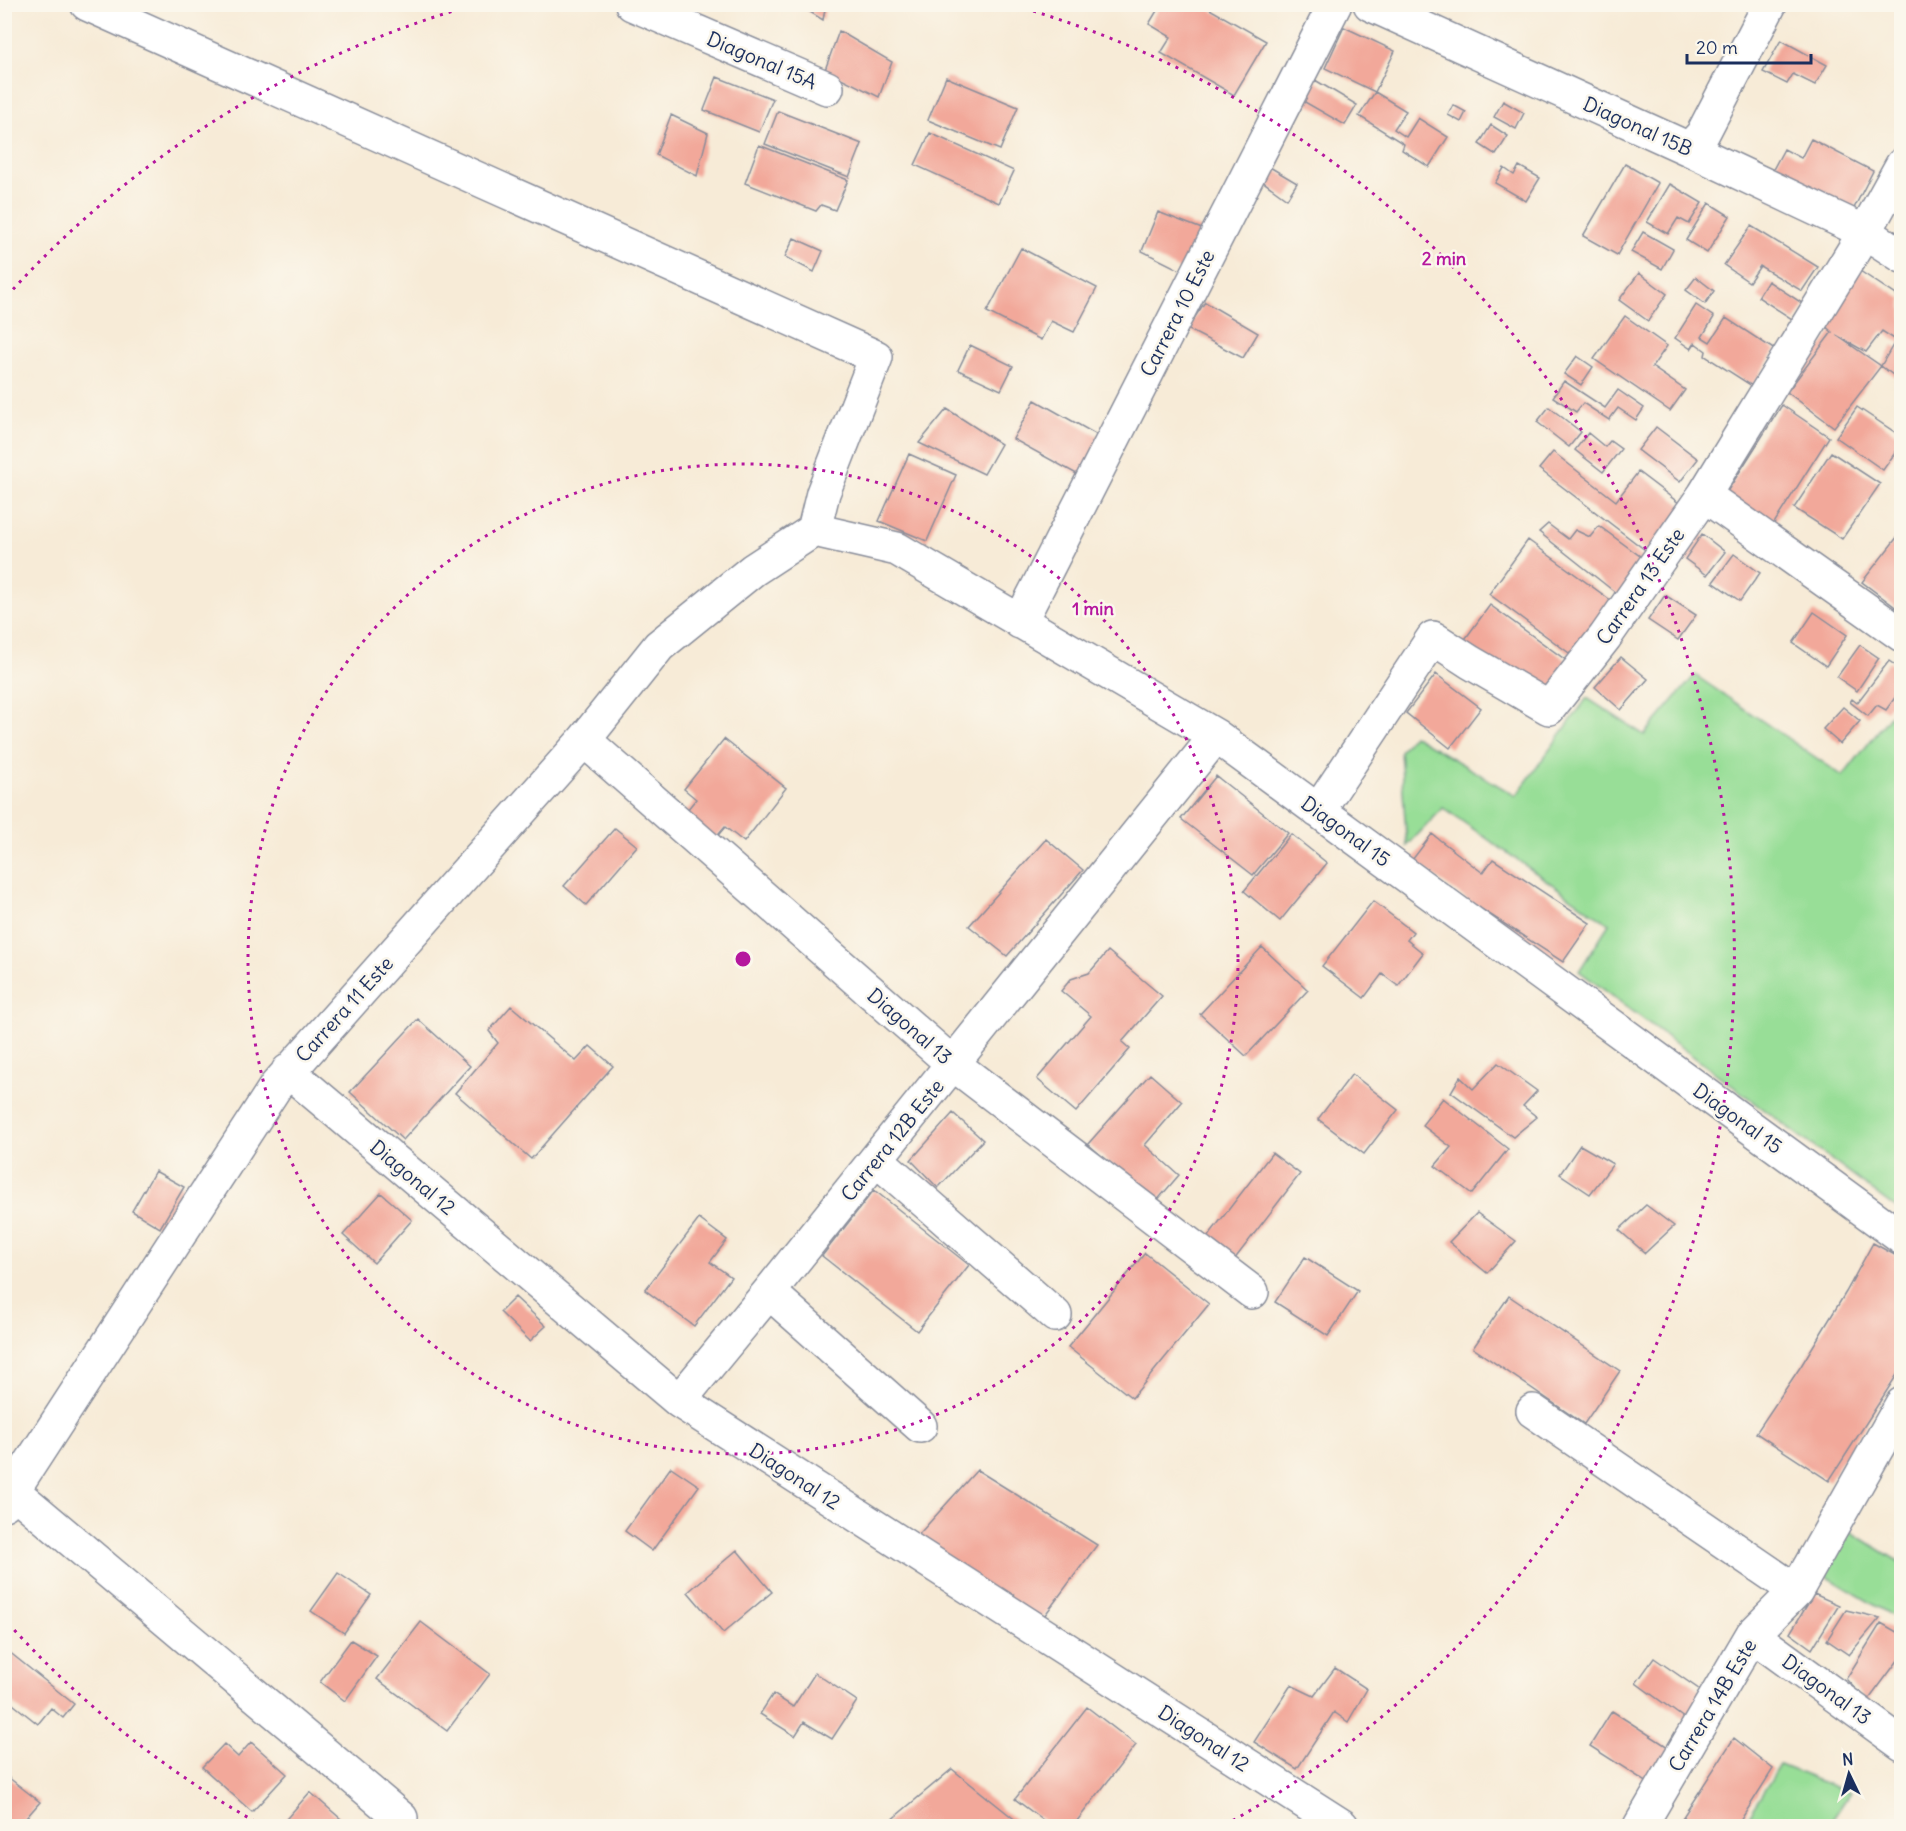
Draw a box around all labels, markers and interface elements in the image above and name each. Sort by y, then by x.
street label: Diagonal 15A [703,26,821,94]
scale bar [1687,27,1812,65]
text: 20 m [1696,36,1738,59]
street label: Diagonal 15B [1579,91,1697,161]
street label: Carrera 10 Este [1134,245,1220,381]
text: 2 min [1422,247,1467,270]
street label: Carrera 13 Este [1590,523,1690,649]
text: 1 min [1072,597,1114,620]
street label: Diagonal 15 [1297,790,1395,872]
centre of rings [733,949,753,969]
street label: Carrera 11 Este [290,951,398,1067]
street label: Diagonal 13 [863,982,957,1070]
street label: Carrera 12B Este [835,1074,949,1206]
street label: Diagonal 15 [1689,1077,1787,1159]
street label: Diagonal 12 [365,1134,461,1220]
street label: Diagonal 12 [745,1437,845,1515]
street label: Carrera 14B Este [1663,1634,1761,1776]
street label: Diagonal 13 [1778,1648,1876,1730]
street label: Diagonal 12 [1154,1699,1254,1777]
north arrow [1819,1744,1879,1804]
text: N [1841,1749,1854,1770]

